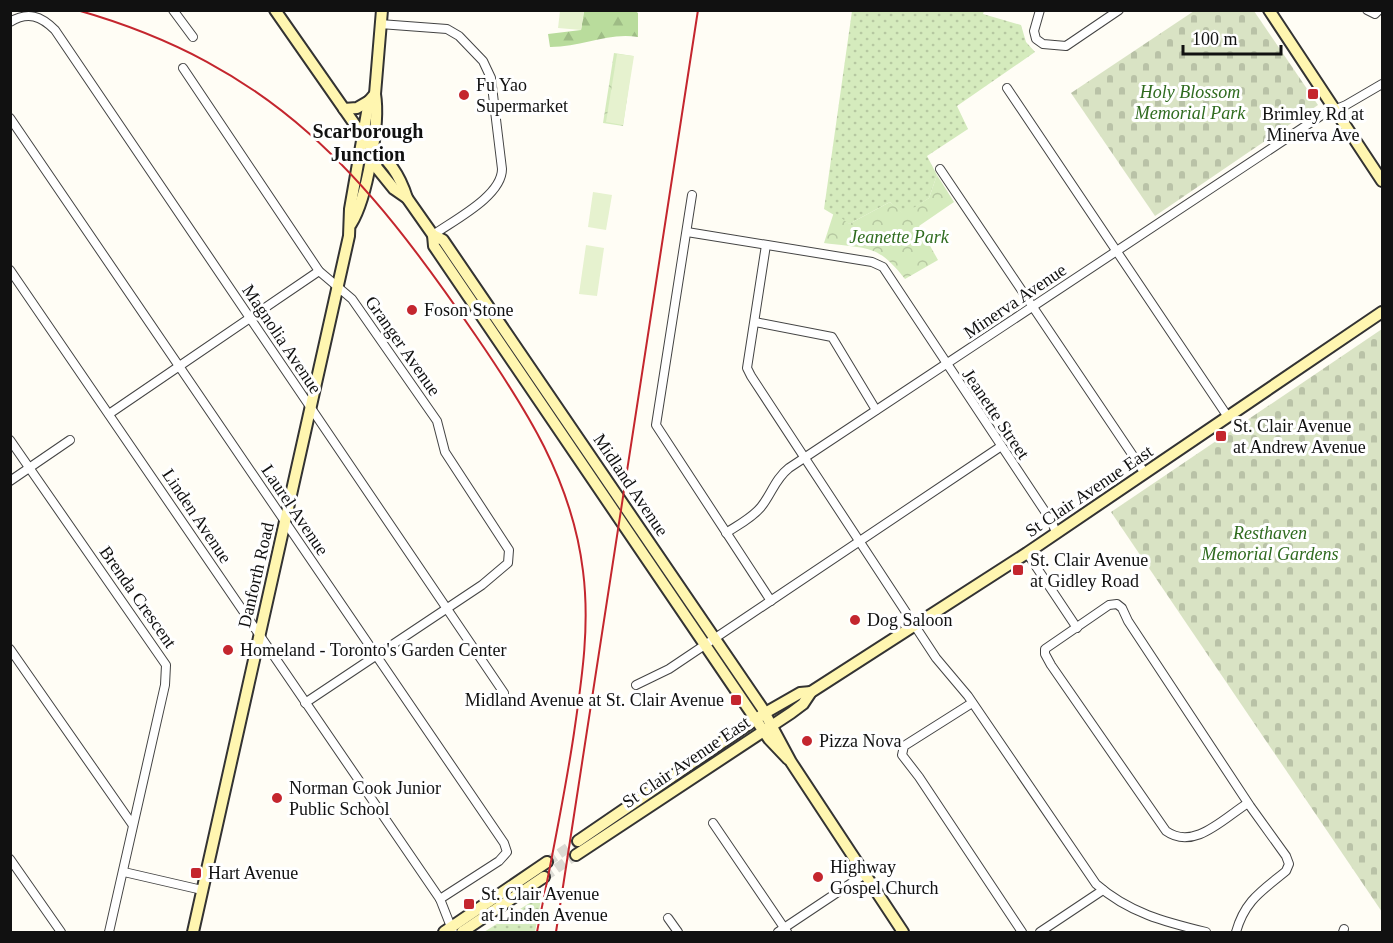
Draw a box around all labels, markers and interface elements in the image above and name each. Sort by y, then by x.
scale bar [1183,18,1280,56]
text: 100 m [1192,29,1238,49]
place label: Fu Yao Supermarket [476,75,568,116]
park label: Holy Blossom Memorial Park [1134,82,1246,123]
marker: Brimley Rd at Minerva Ave [1306,87,1320,101]
marker: Fu Yao Supermarket [457,88,471,102]
place label: Brimley Rd at Minerva Ave [1262,104,1364,145]
district label: Scarborough Junction [313,120,423,165]
park label: Jeanette Park [849,227,950,247]
street label: Minerva Avenue [960,259,1070,343]
street label: Magnolia Avenue [238,281,326,397]
street label: Granger Avenue [361,292,445,400]
place label: Foson Stone [424,300,514,320]
marker: Foson Stone [405,303,419,317]
street label: Jeanette Street [959,365,1033,463]
place label: St. Clair Avenue at Andrew Avenue [1233,416,1366,457]
marker: St. Clair Avenue at Andrew Avenue [1214,429,1228,443]
street label: Midland Avenue [589,430,673,540]
street label: St Clair Avenue East [1022,441,1156,541]
street label: Laurel Avenue [257,461,333,559]
street label: Linden Avenue [158,465,236,567]
street label: Danforth Road [234,520,278,630]
park label: Resthaven Memorial Gardens [1201,523,1338,564]
street label: Brenda Crescent [96,542,180,652]
place label: St. Clair Avenue at Gidley Road [1030,550,1148,591]
marker: St. Clair Avenue at Gidley Road [1011,563,1025,577]
place label: Dog Saloon [867,610,953,630]
marker: Dog Saloon [848,613,862,627]
place label: Homeland - Toronto's Garden Center [240,640,507,660]
marker: Homeland - Toronto's Garden Center [221,643,235,657]
place label: Midland Avenue at St. Clair Avenue [465,690,724,710]
marker: Midland Avenue at St. Clair Avenue [729,693,743,707]
street label: St Clair Avenue East [619,712,753,812]
place label: Pizza Nova [819,731,901,751]
marker: Pizza Nova [800,734,814,748]
place label: Norman Cook Junior Public School [289,778,441,819]
marker: Norman Cook Junior Public School [270,791,284,805]
place label: Highway Gospel Church [830,857,938,898]
place label: Hart Avenue [208,863,298,883]
marker: Hart Avenue [189,866,203,880]
marker: Highway Gospel Church [811,870,825,884]
place label: St. Clair Avenue at Linden Avenue [481,884,608,925]
marker: St. Clair Avenue at Linden Avenue [462,897,476,911]

